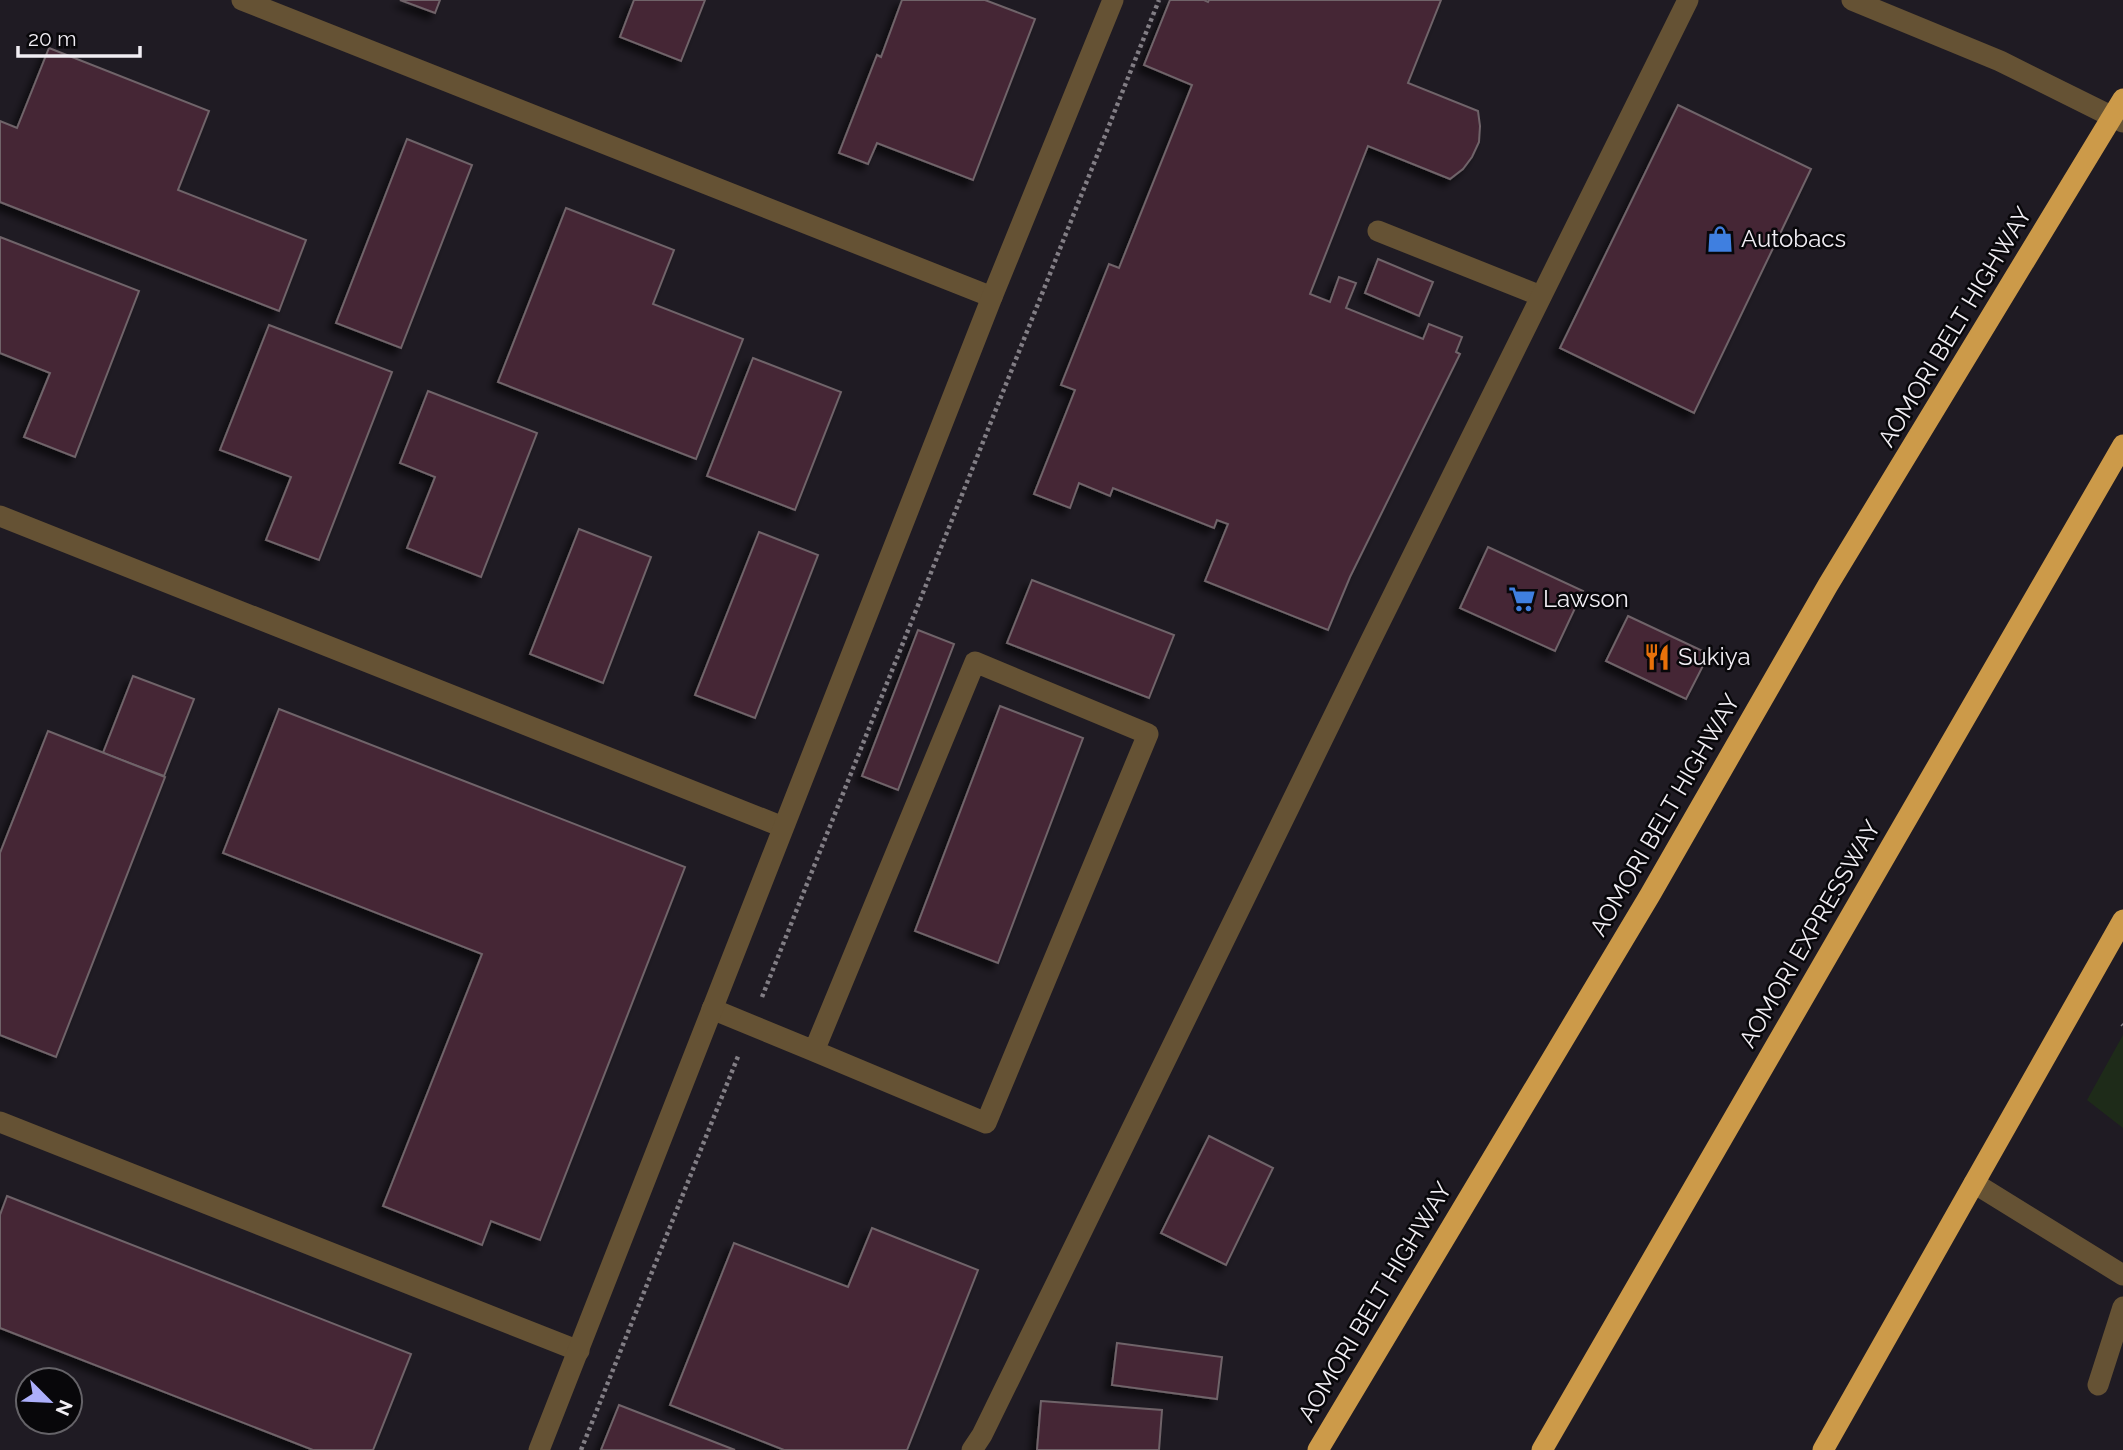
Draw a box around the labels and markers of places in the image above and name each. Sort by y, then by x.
shop icon: Autobacs [1705,224,1735,254]
place label: Autobacs [1741,224,1846,253]
supermarket icon: Lawson [1507,584,1537,614]
place label: Lawson [1543,584,1629,613]
restaurant icon: Sukiya [1642,642,1672,672]
place label: Sukiya [1678,642,1751,671]

